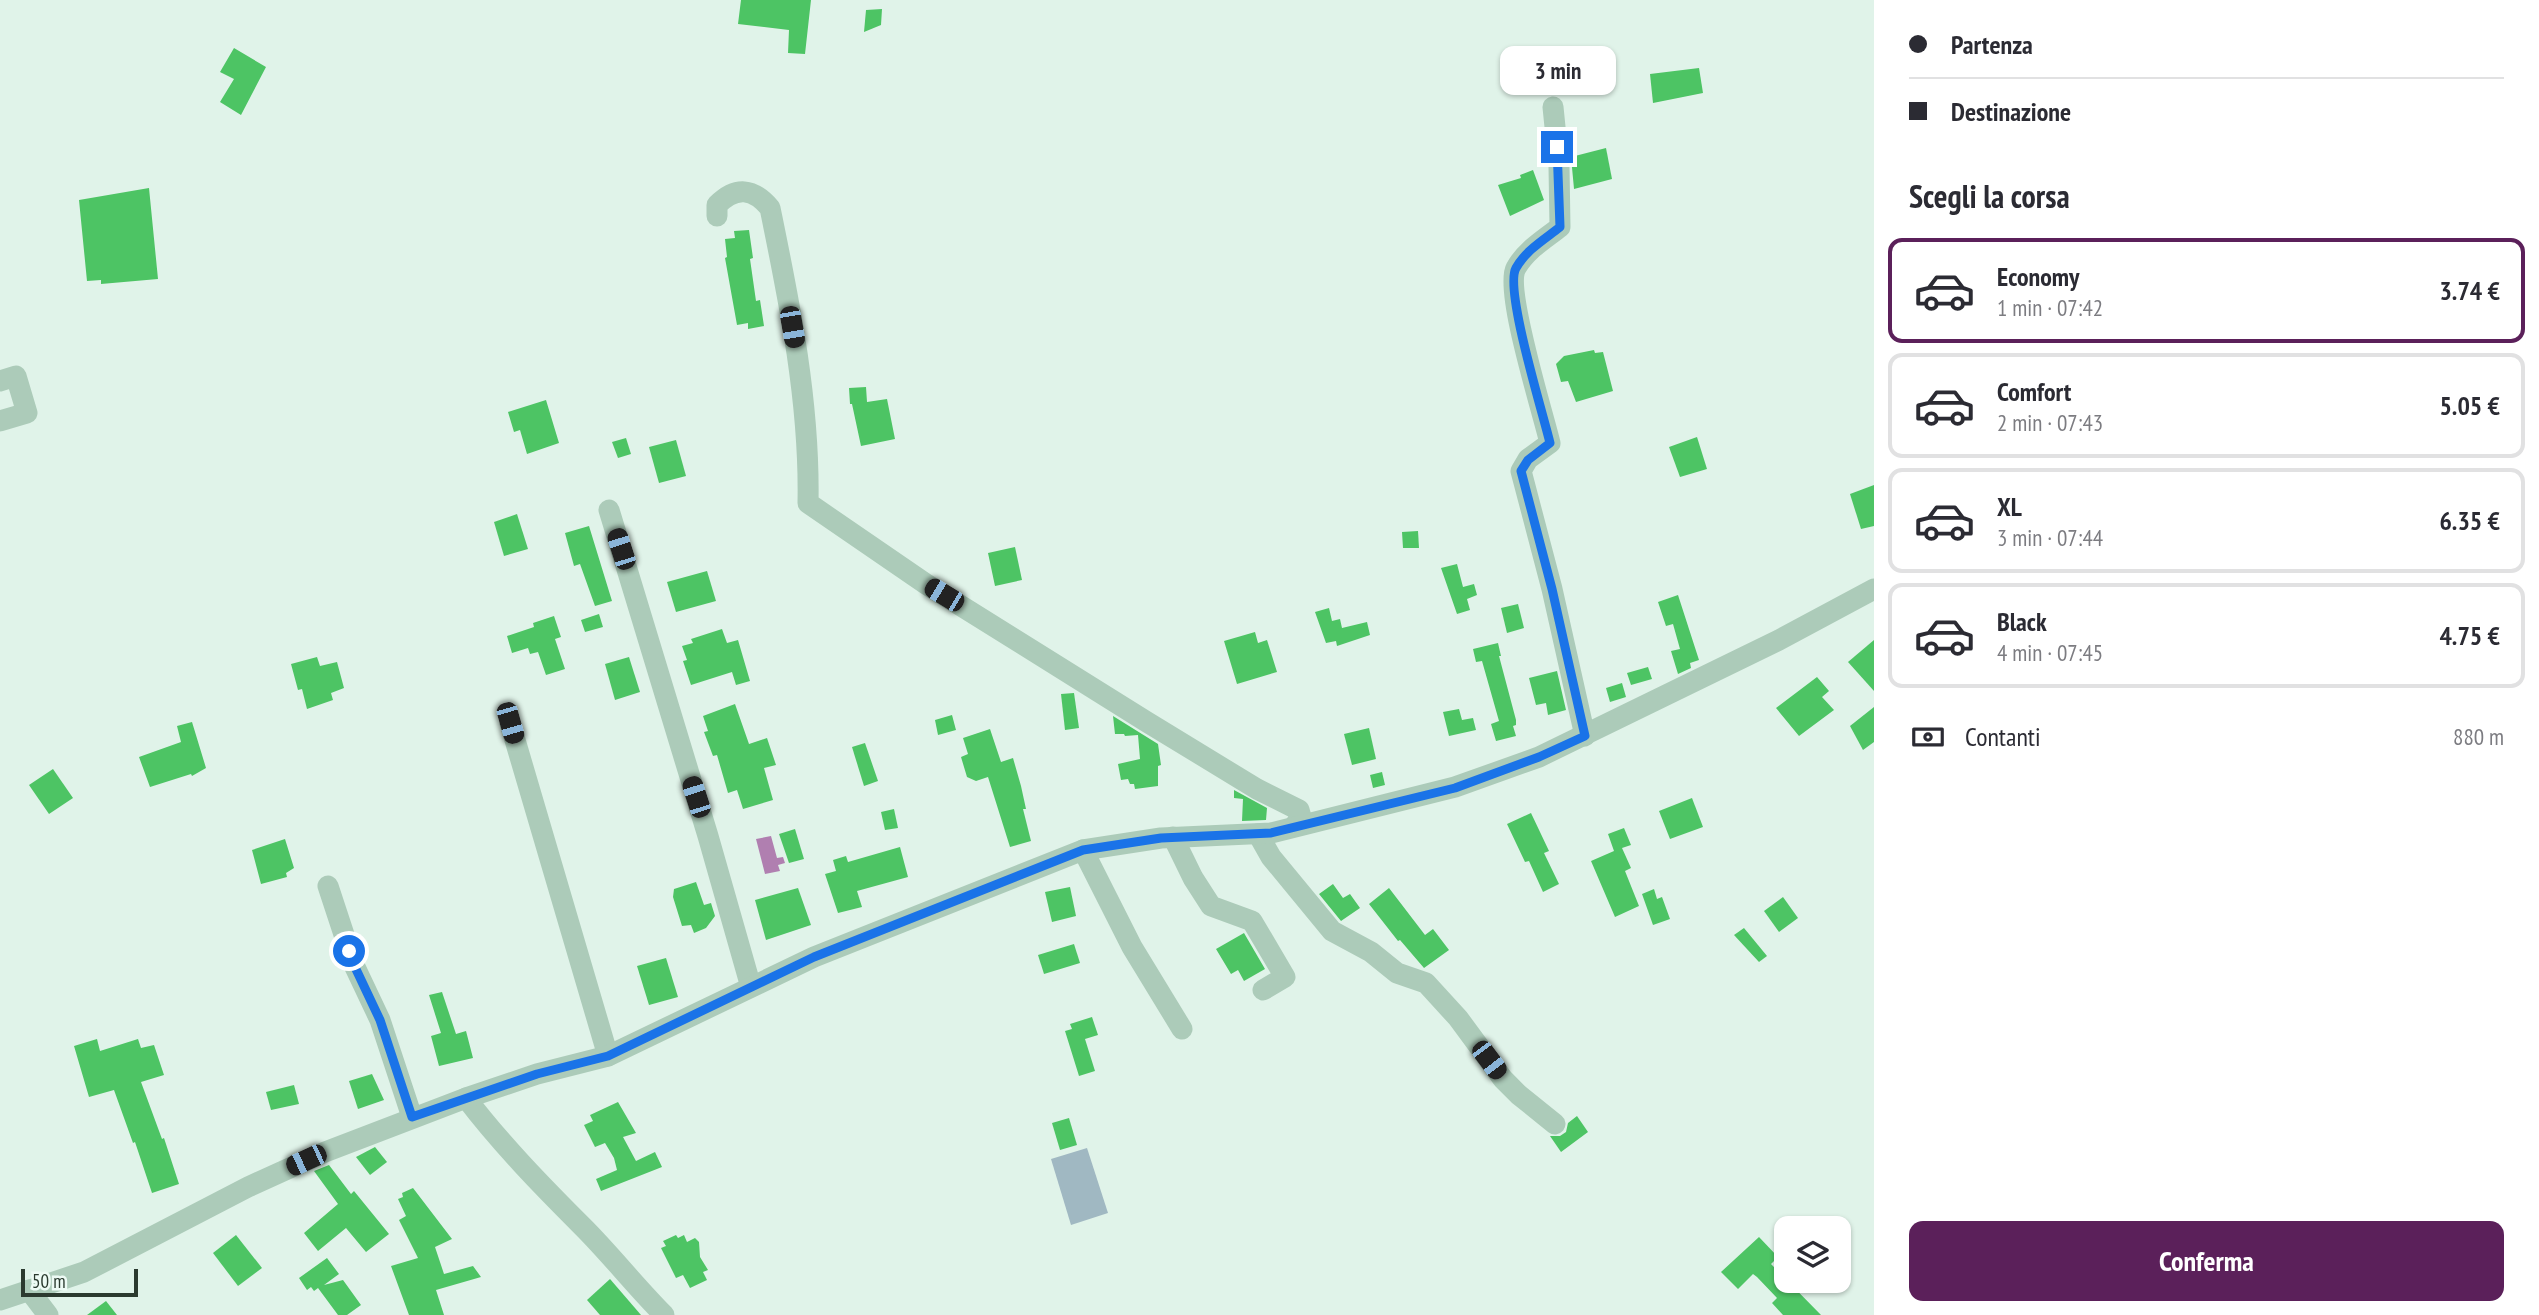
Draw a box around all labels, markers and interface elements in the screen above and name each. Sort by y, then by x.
text: Partenza [1951,28,2033,61]
callout: 3 min [1499,46,1615,94]
text: 3 min [1535,56,1581,85]
text: Destinazione [1951,95,2071,128]
route end [1541,131,1573,163]
text: Scegli la corsa [1909,175,2070,217]
icon: car [1913,259,1976,322]
text: Economy [1997,260,2079,293]
text: 3.74 € [2439,274,2500,307]
text: 1 min · 07:42 [1997,293,2103,322]
car [779,304,806,350]
icon: car [1913,374,1976,437]
text: Comfort [1997,375,2071,408]
text: 5.05 € [2439,389,2500,422]
text: 2 min · 07:43 [1997,408,2103,437]
icon: car [1913,489,1976,552]
text: XL [1997,490,2022,523]
text: 6.35 € [2439,504,2500,537]
text: 3 min · 07:44 [1997,523,2103,552]
car [605,526,638,572]
car [921,575,968,615]
icon: car [1913,604,1976,667]
text: Black [1997,605,2047,638]
text: 4.75 € [2439,619,2500,652]
text: 4 min · 07:45 [1997,638,2103,667]
car [495,700,526,746]
icon: cash [1909,718,1947,756]
text: Contanti [1965,720,2041,753]
text: 880 m [2453,722,2504,751]
car [680,774,713,820]
route start [333,935,365,967]
car [1468,1037,1511,1083]
car [283,1142,330,1178]
map controls [1774,1216,1851,1293]
button: layers [1774,1216,1851,1293]
button: Conferma [1909,1221,2504,1301]
scale bar [21,1266,138,1298]
text: 50 m [32,1269,66,1293]

